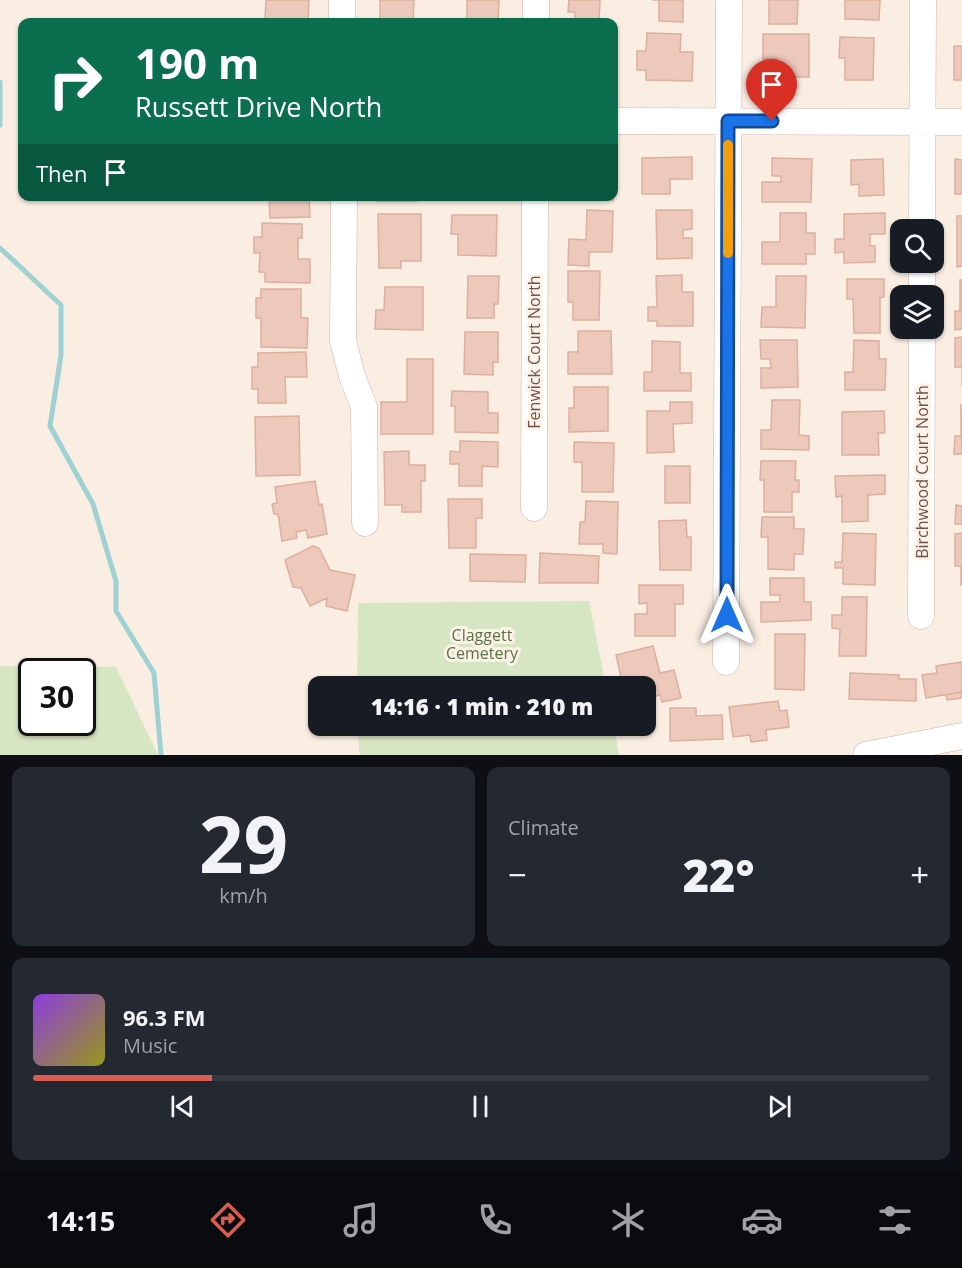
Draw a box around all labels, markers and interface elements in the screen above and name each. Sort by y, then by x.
text: 190 m [135,34,259,91]
icon: right [36,42,114,120]
pin [746,59,797,121]
icon: arrive [755,68,788,101]
text: Russett Drive North [135,88,382,125]
icon: arrive [99,156,132,189]
text: Then [36,158,87,188]
map controls [890,219,944,339]
button: search [890,219,944,273]
street label: Fenwick Court North [523,275,545,429]
button: layers [890,285,944,339]
street label: Birchwood Court North [911,385,933,559]
position arrow [695,583,759,647]
park label: Claggett Cemetery [446,624,519,664]
speed limit sign: 30 [18,658,96,736]
text: 14:16 · 1 min · 210 m [371,691,593,721]
text: 29 [199,790,288,896]
text: Climate [508,814,579,841]
text: 22° [683,844,754,905]
text: − [508,852,527,897]
text: + [910,852,929,897]
text: km/h [219,882,268,909]
text: 96.3 FM [123,1002,206,1032]
text: Music [123,1032,177,1059]
icon: previous [166,1090,199,1123]
icon: pause [464,1090,497,1123]
icon: next [763,1090,796,1123]
icon: directions [207,1199,249,1241]
icon: music [340,1199,382,1241]
icon: phone [474,1199,516,1241]
icon: climate [607,1199,649,1241]
icon: car [741,1199,783,1241]
icon: filters [874,1199,916,1241]
text: 14:15 [46,1202,115,1239]

